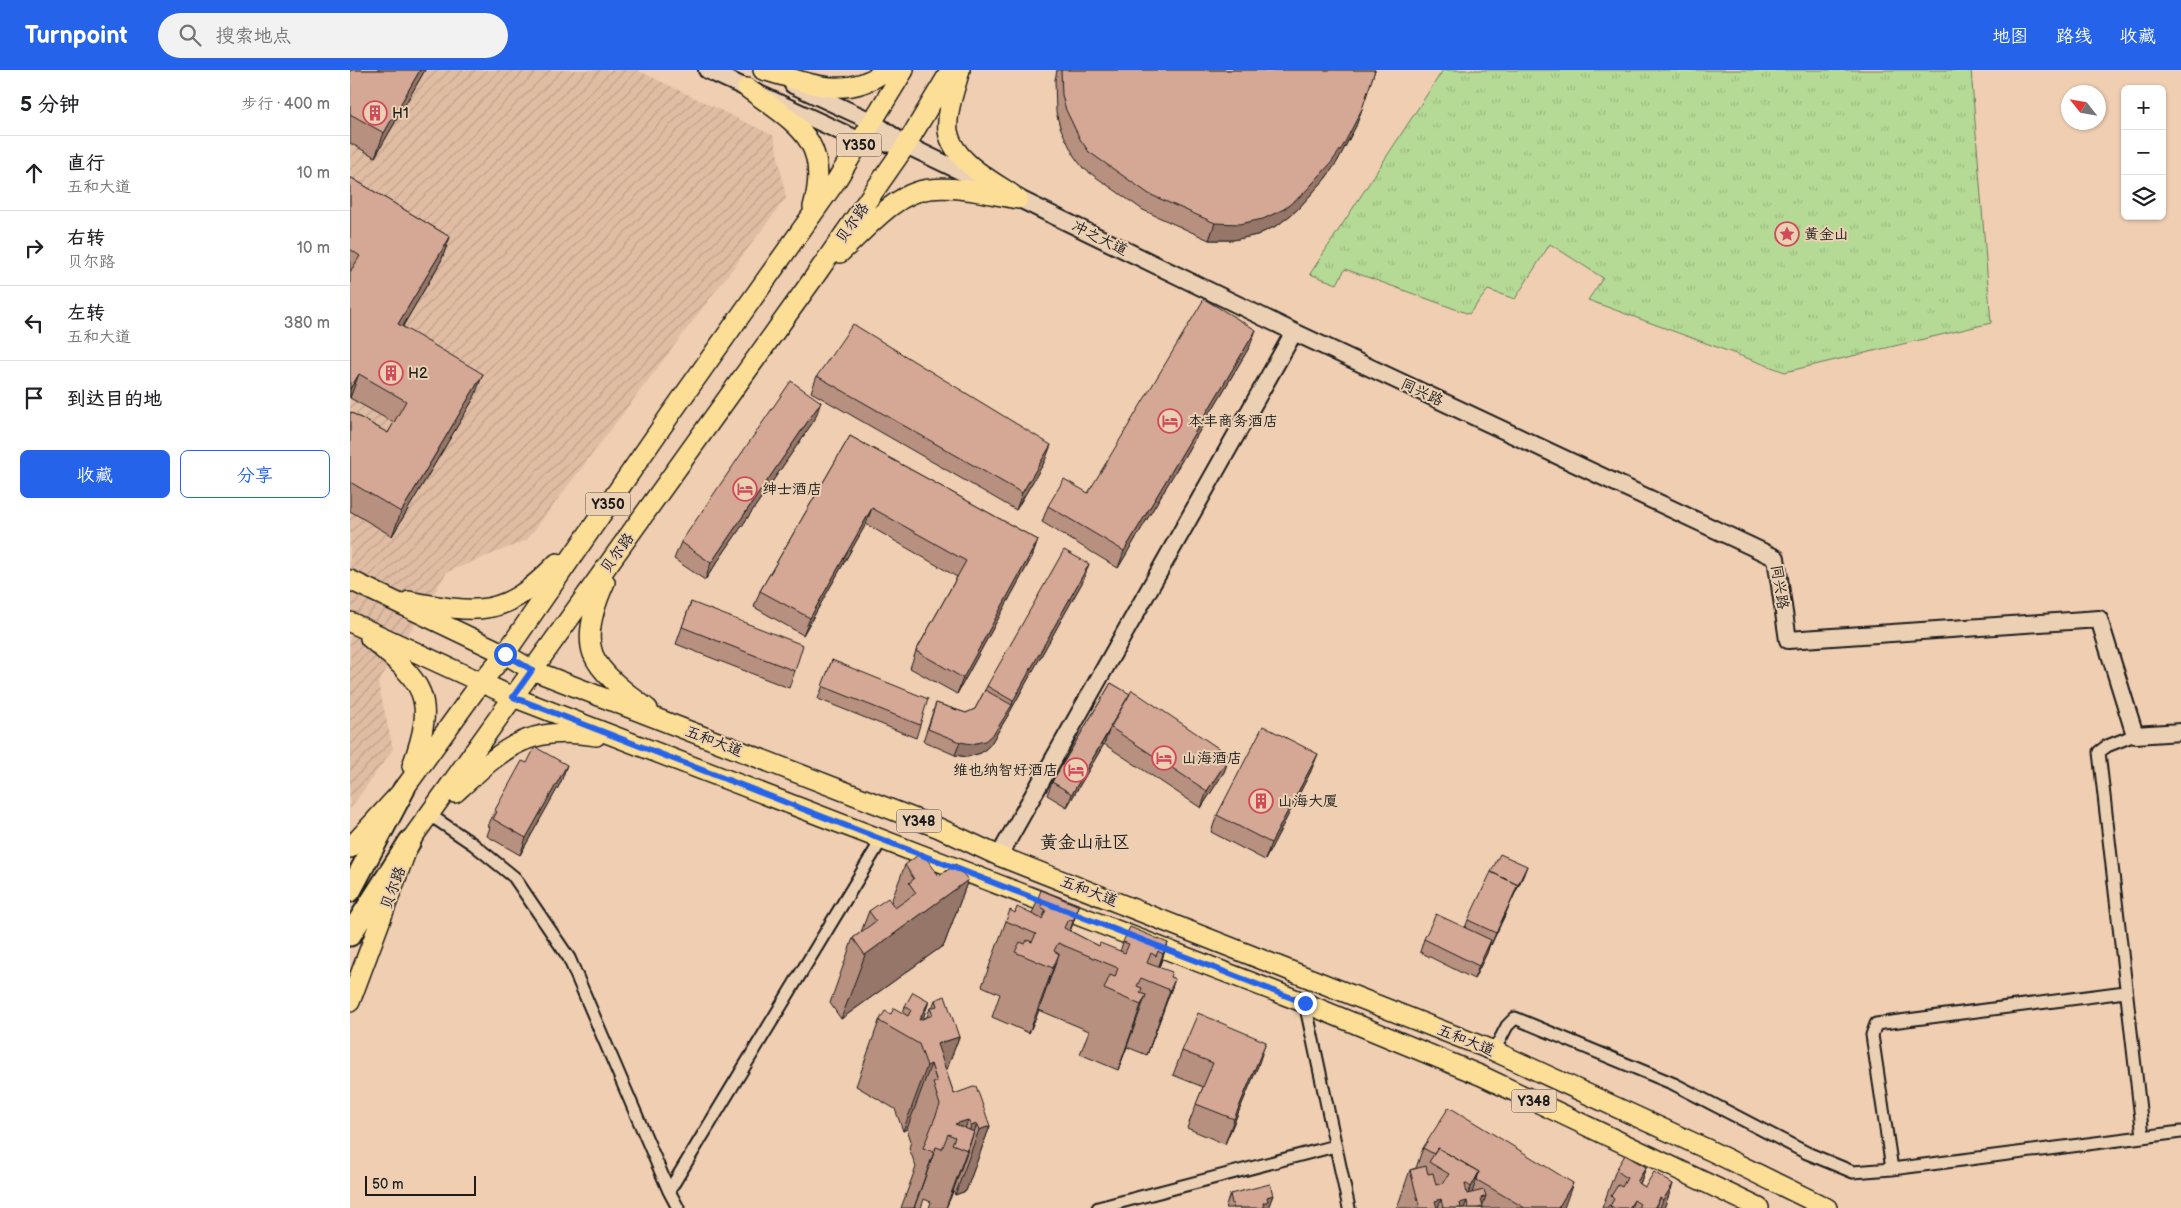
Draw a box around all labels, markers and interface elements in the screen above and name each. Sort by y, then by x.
search box [158,13,508,58]
text: Turnpoint [25,21,128,50]
icon: search [176,21,204,49]
text: 搜索地点 [216,25,292,48]
text: 地图 [1992,26,2028,47]
text: 路线 [2056,26,2092,47]
text: 收藏 [2120,26,2156,47]
north arrow [2061,85,2106,130]
map controls [2121,85,2166,220]
button: + [2121,85,2166,130]
text: 5 分钟 [20,92,80,117]
text: 步行 · 400 m [241,95,330,114]
building icon: H1 [362,100,388,126]
place label: H1 [392,104,409,123]
button: − [2121,130,2166,175]
road number: Y350 [836,134,882,156]
text: 直行 [67,152,105,175]
icon: ahead [20,159,48,187]
text: 10 m [297,164,330,183]
button: layers [2121,175,2166,220]
text: 五和大道 [67,178,131,197]
street label: 贝尔路 [832,199,873,247]
street label: 冲之大道 [1069,217,1131,260]
place icon: 黄金山 [1774,221,1800,247]
place label: 黄金山 [1804,225,1849,244]
text: 右转 [67,227,105,250]
icon: right [20,234,48,262]
text: 10 m [297,239,330,258]
text: 贝尔路 [67,253,115,272]
text: 左转 [67,302,105,325]
icon: left [20,309,48,337]
text: 380 m [284,314,330,333]
text: 五和大道 [67,328,131,347]
building icon: H2 [378,360,404,386]
place label: H2 [408,364,428,383]
street label: 同兴路 [1397,374,1446,411]
icon: arrive [20,384,48,412]
text: 到达目的地 [67,388,162,411]
hotel icon: 本丰商务酒店 [1157,408,1183,434]
place label: 本丰商务酒店 [1188,412,1278,431]
button: 收藏 [20,450,170,498]
button: 分享 [180,450,330,498]
hotel icon: 绅士酒店 [732,476,758,502]
place label: 绅士酒店 [762,480,822,499]
road number: Y350 [586,492,630,516]
street label: 贝尔路 [596,530,638,577]
street label: 同兴路 [1767,563,1792,611]
route start [494,643,517,666]
street label: 五和大道 [682,722,745,761]
hotel icon: 山海酒店 [1151,745,1177,771]
place label: 山海酒店 [1182,749,1242,768]
hotel icon: 维也纳智好酒店 [1063,757,1089,783]
place label: 维也纳智好酒店 [953,761,1058,780]
building icon: 山海大厦 [1248,788,1274,814]
place label: 山海大厦 [1278,792,1338,811]
road number: Y348 [896,809,942,832]
district label: 黄金山社区 [1040,832,1130,853]
street label: 贝尔路 [377,864,410,913]
street label: 五和大道 [1057,872,1120,911]
route end [1294,992,1317,1015]
street label: 五和大道 [1434,1020,1497,1061]
road number: Y348 [1512,1089,1556,1112]
scale bar [365,1173,476,1196]
text: 50 m [372,1176,404,1193]

